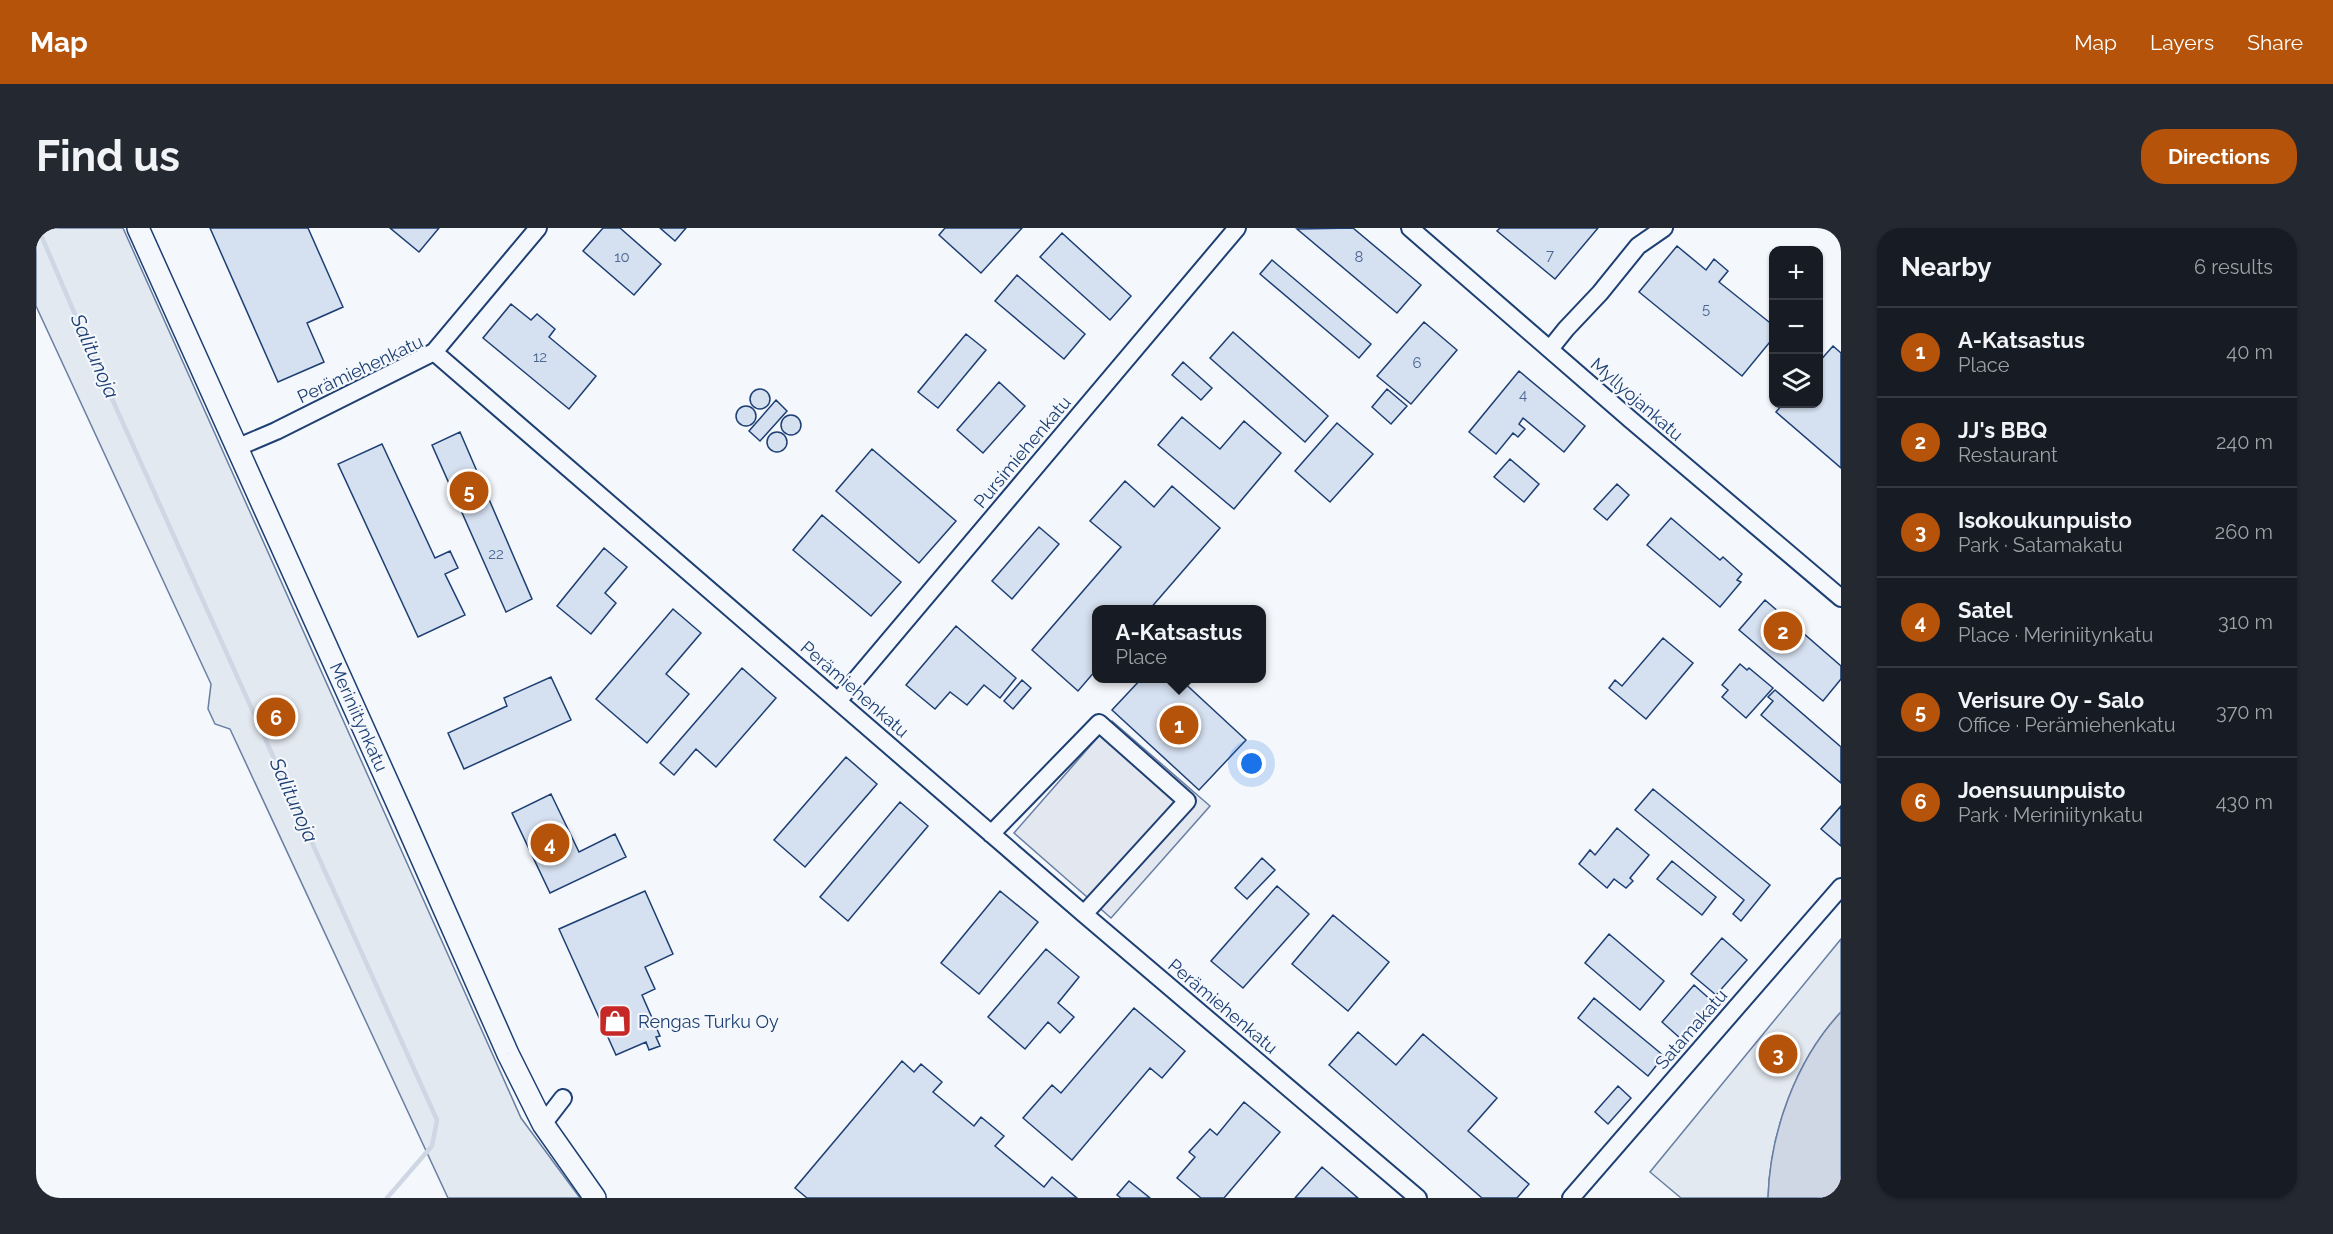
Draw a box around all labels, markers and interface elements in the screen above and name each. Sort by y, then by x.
text: Map [30,26,88,59]
text: Map [2074,30,2117,55]
text: Layers [2150,30,2214,55]
text: Share [2247,30,2303,55]
button: Directions [2141,129,2297,184]
text: Find us [36,132,180,181]
house number: 7 [1546,246,1554,264]
map controls [1769,246,1823,408]
button: + [1769,246,1823,300]
house number: 10 [614,248,630,266]
house number: 8 [1355,248,1364,266]
text: Nearby [1901,252,1991,282]
text: 6 results [2194,255,2273,279]
house number: 5 [1702,300,1710,318]
button: − [1769,300,1823,354]
water label: Salitunoja [65,309,124,402]
text: A-Katsastus [1958,327,2085,353]
street label: Perämiehenkatu [294,331,426,407]
text: 1 [1916,340,1925,364]
text: 40 m [2226,340,2273,364]
house number: 12 [533,348,547,366]
street label: Myllyojankatu [1587,353,1687,445]
text: Place [1958,353,2009,377]
house number: 6 [1412,354,1422,372]
button: layers [1769,354,1823,408]
house number: 4 [1519,386,1527,404]
street label: Pursimiehenkatu [969,392,1075,512]
text: JJ's BBQ [1958,417,2047,443]
text: 2 [1915,430,1926,454]
text: 240 m [2216,430,2273,454]
text: Restaurant [1958,443,2058,467]
pin: 5 [450,468,488,514]
text: Isokoukunpuisto [1958,507,2132,533]
text: 3 [1915,520,1926,544]
text: 260 m [2215,520,2273,544]
text: Park · Satamakatu [1958,533,2123,557]
house number: 22 [488,545,504,563]
text: Satel [1958,597,2012,623]
popup [1092,605,1266,683]
pin: 2 [1764,608,1802,654]
text: 4 [1915,610,1926,634]
text: 310 m [2218,610,2273,634]
text: A-Katsastus [1116,619,1242,645]
text: Place · Meriniitynkatu [1958,623,2153,647]
street label: Perämiehenkatu [797,636,913,742]
text: Place [1116,645,1167,669]
street label: Meriniitynkatu [326,659,392,775]
text: Verisure Oy - Salo [1958,687,2144,713]
pin: 6 [256,694,296,740]
text: 5 [1915,700,1926,724]
text: 370 m [2216,700,2273,724]
pin: 1 [1160,702,1198,748]
text: Office · Perämiehenkatu [1958,713,2176,737]
your location [1237,749,1266,778]
water label: Salitunoja [264,753,323,846]
text: Joensuunpuisto [1958,777,2125,803]
text: 6 [1914,790,1927,814]
text: 430 m [2216,790,2273,814]
text: Park · Meriniitynkatu [1958,803,2143,827]
pin: 4 [530,820,570,866]
street label: Perämiehenkatu [1164,954,1282,1058]
street label: Satamakatu [1651,985,1731,1073]
shop icon: Rengas Turku Oy [597,1003,633,1039]
place label: Rengas Turku Oy [638,1011,779,1032]
pin: 3 [1758,1032,1798,1076]

